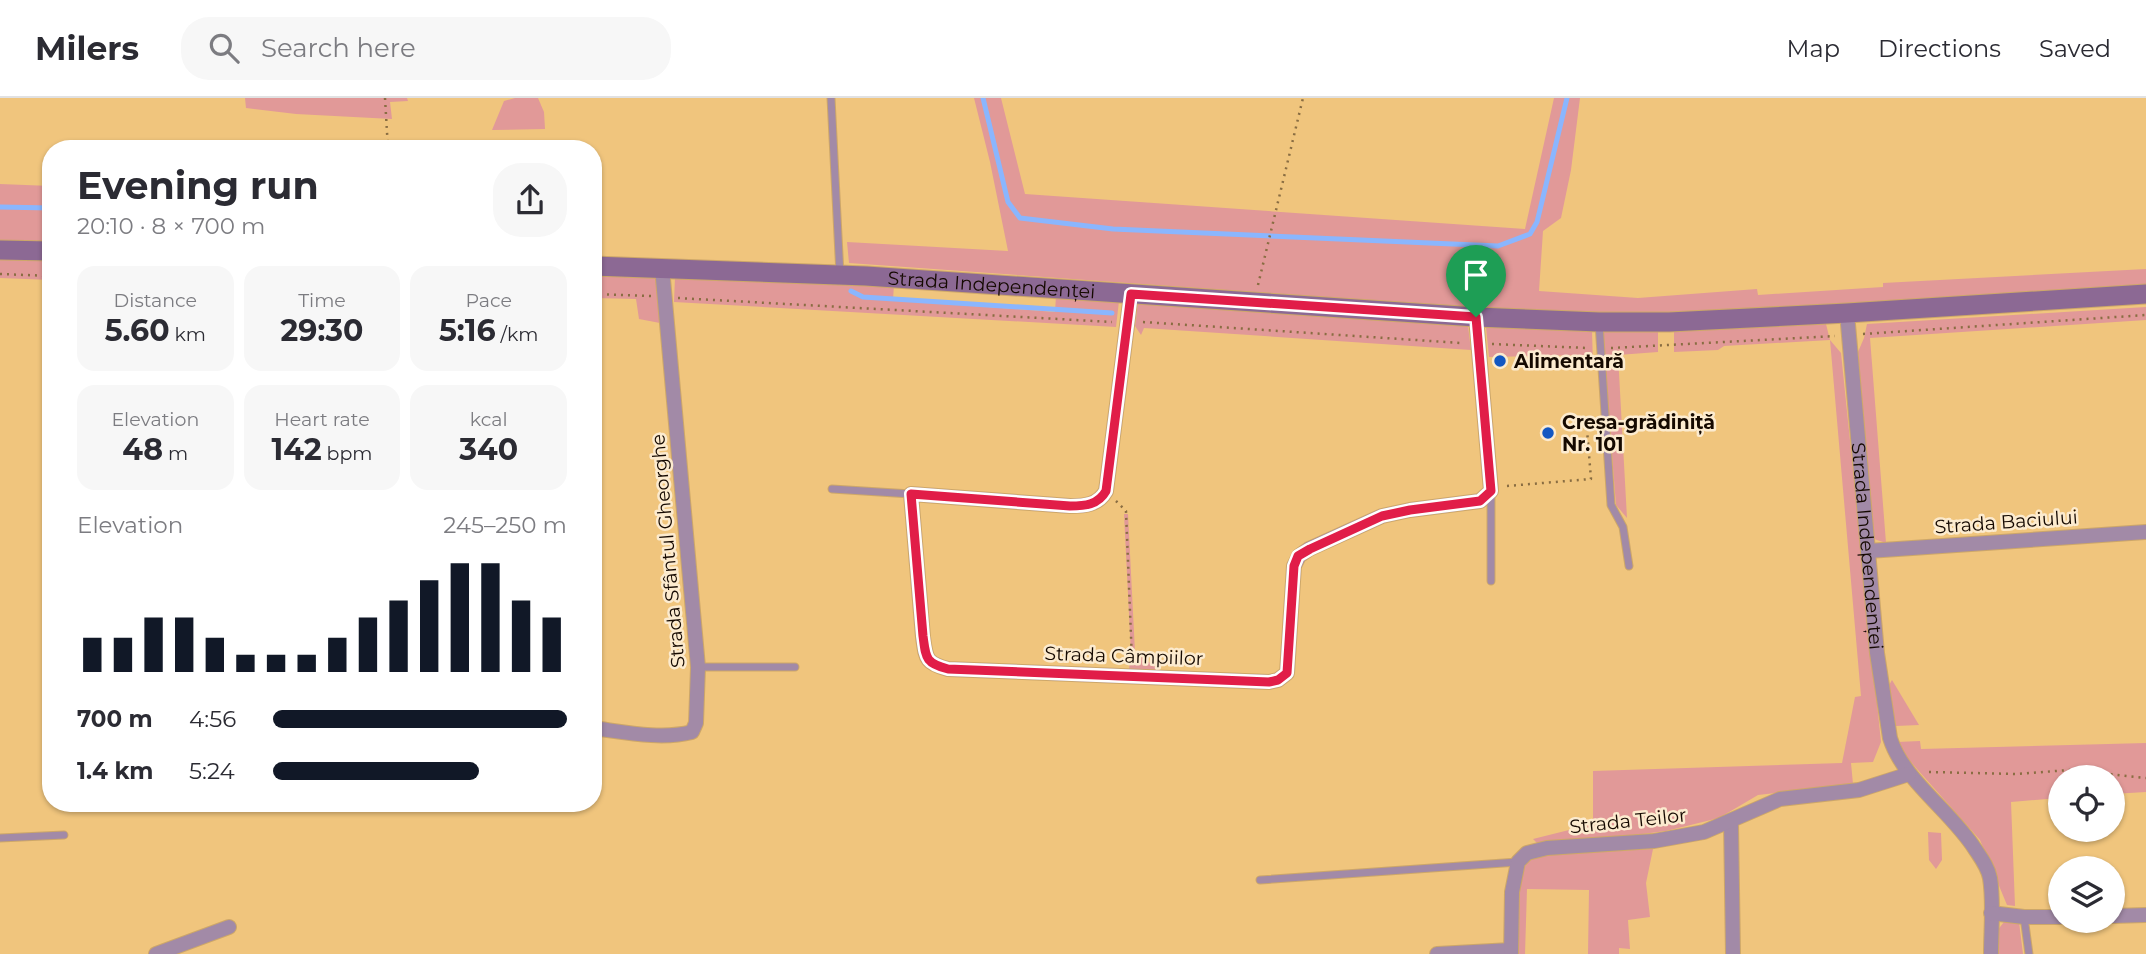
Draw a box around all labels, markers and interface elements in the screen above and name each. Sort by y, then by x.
search box [181,17,671,80]
text: Milers [35,28,139,68]
icon: search [205,29,243,67]
text: Search here [261,32,416,64]
text: Map [1787,34,1840,63]
text: Directions [1878,34,2001,63]
text: Saved [2039,34,2111,63]
text: Evening run [77,162,319,209]
button: share [493,163,567,237]
text: 20:10 · 8 × 700 m [77,212,265,240]
pin [1446,245,1506,317]
icon: arrive [1457,256,1495,294]
street label: Strada Independenței [887,266,1096,303]
text: Distance [114,289,197,312]
text: Time [298,289,346,312]
text: Pace [465,289,512,312]
text: 5.60 [105,312,170,349]
text: 29:30 [281,312,363,349]
text: 5:16 [439,312,496,349]
text: km [170,323,206,346]
text: /km [496,323,538,346]
place label: Alimentară [1513,350,1624,373]
marker: Alimentară [1492,353,1508,369]
text: Elevation [111,408,199,431]
text: Heart rate [274,408,370,431]
text: kcal [470,408,508,431]
place label: Creșa-grădiniță Nr. 101 [1562,411,1715,456]
marker: Creșa-grădiniță Nr. 101 [1540,425,1556,441]
text: 48 [122,431,163,468]
text: 142 [271,431,322,468]
text: 340 [459,431,518,468]
street label: Strada Sfântul Gheorghe [646,433,690,669]
street label: Strada Independenței [1847,441,1888,651]
text: m [163,442,188,465]
text: bpm [322,442,373,465]
street label: Strada Baciului [1934,506,2078,538]
text: Elevation [77,511,183,539]
text: 245–250 m [443,511,567,539]
street label: Strada Câmpiilor [1044,642,1204,670]
text: 700 m [77,705,153,733]
text: 4:56 [189,705,236,733]
text: 1.4 km [77,757,154,785]
text: 5:24 [189,757,235,785]
map controls [2048,765,2125,933]
button: locate [2048,765,2125,842]
street label: Strada Teilor [1568,803,1688,839]
button: layers [2048,856,2125,933]

